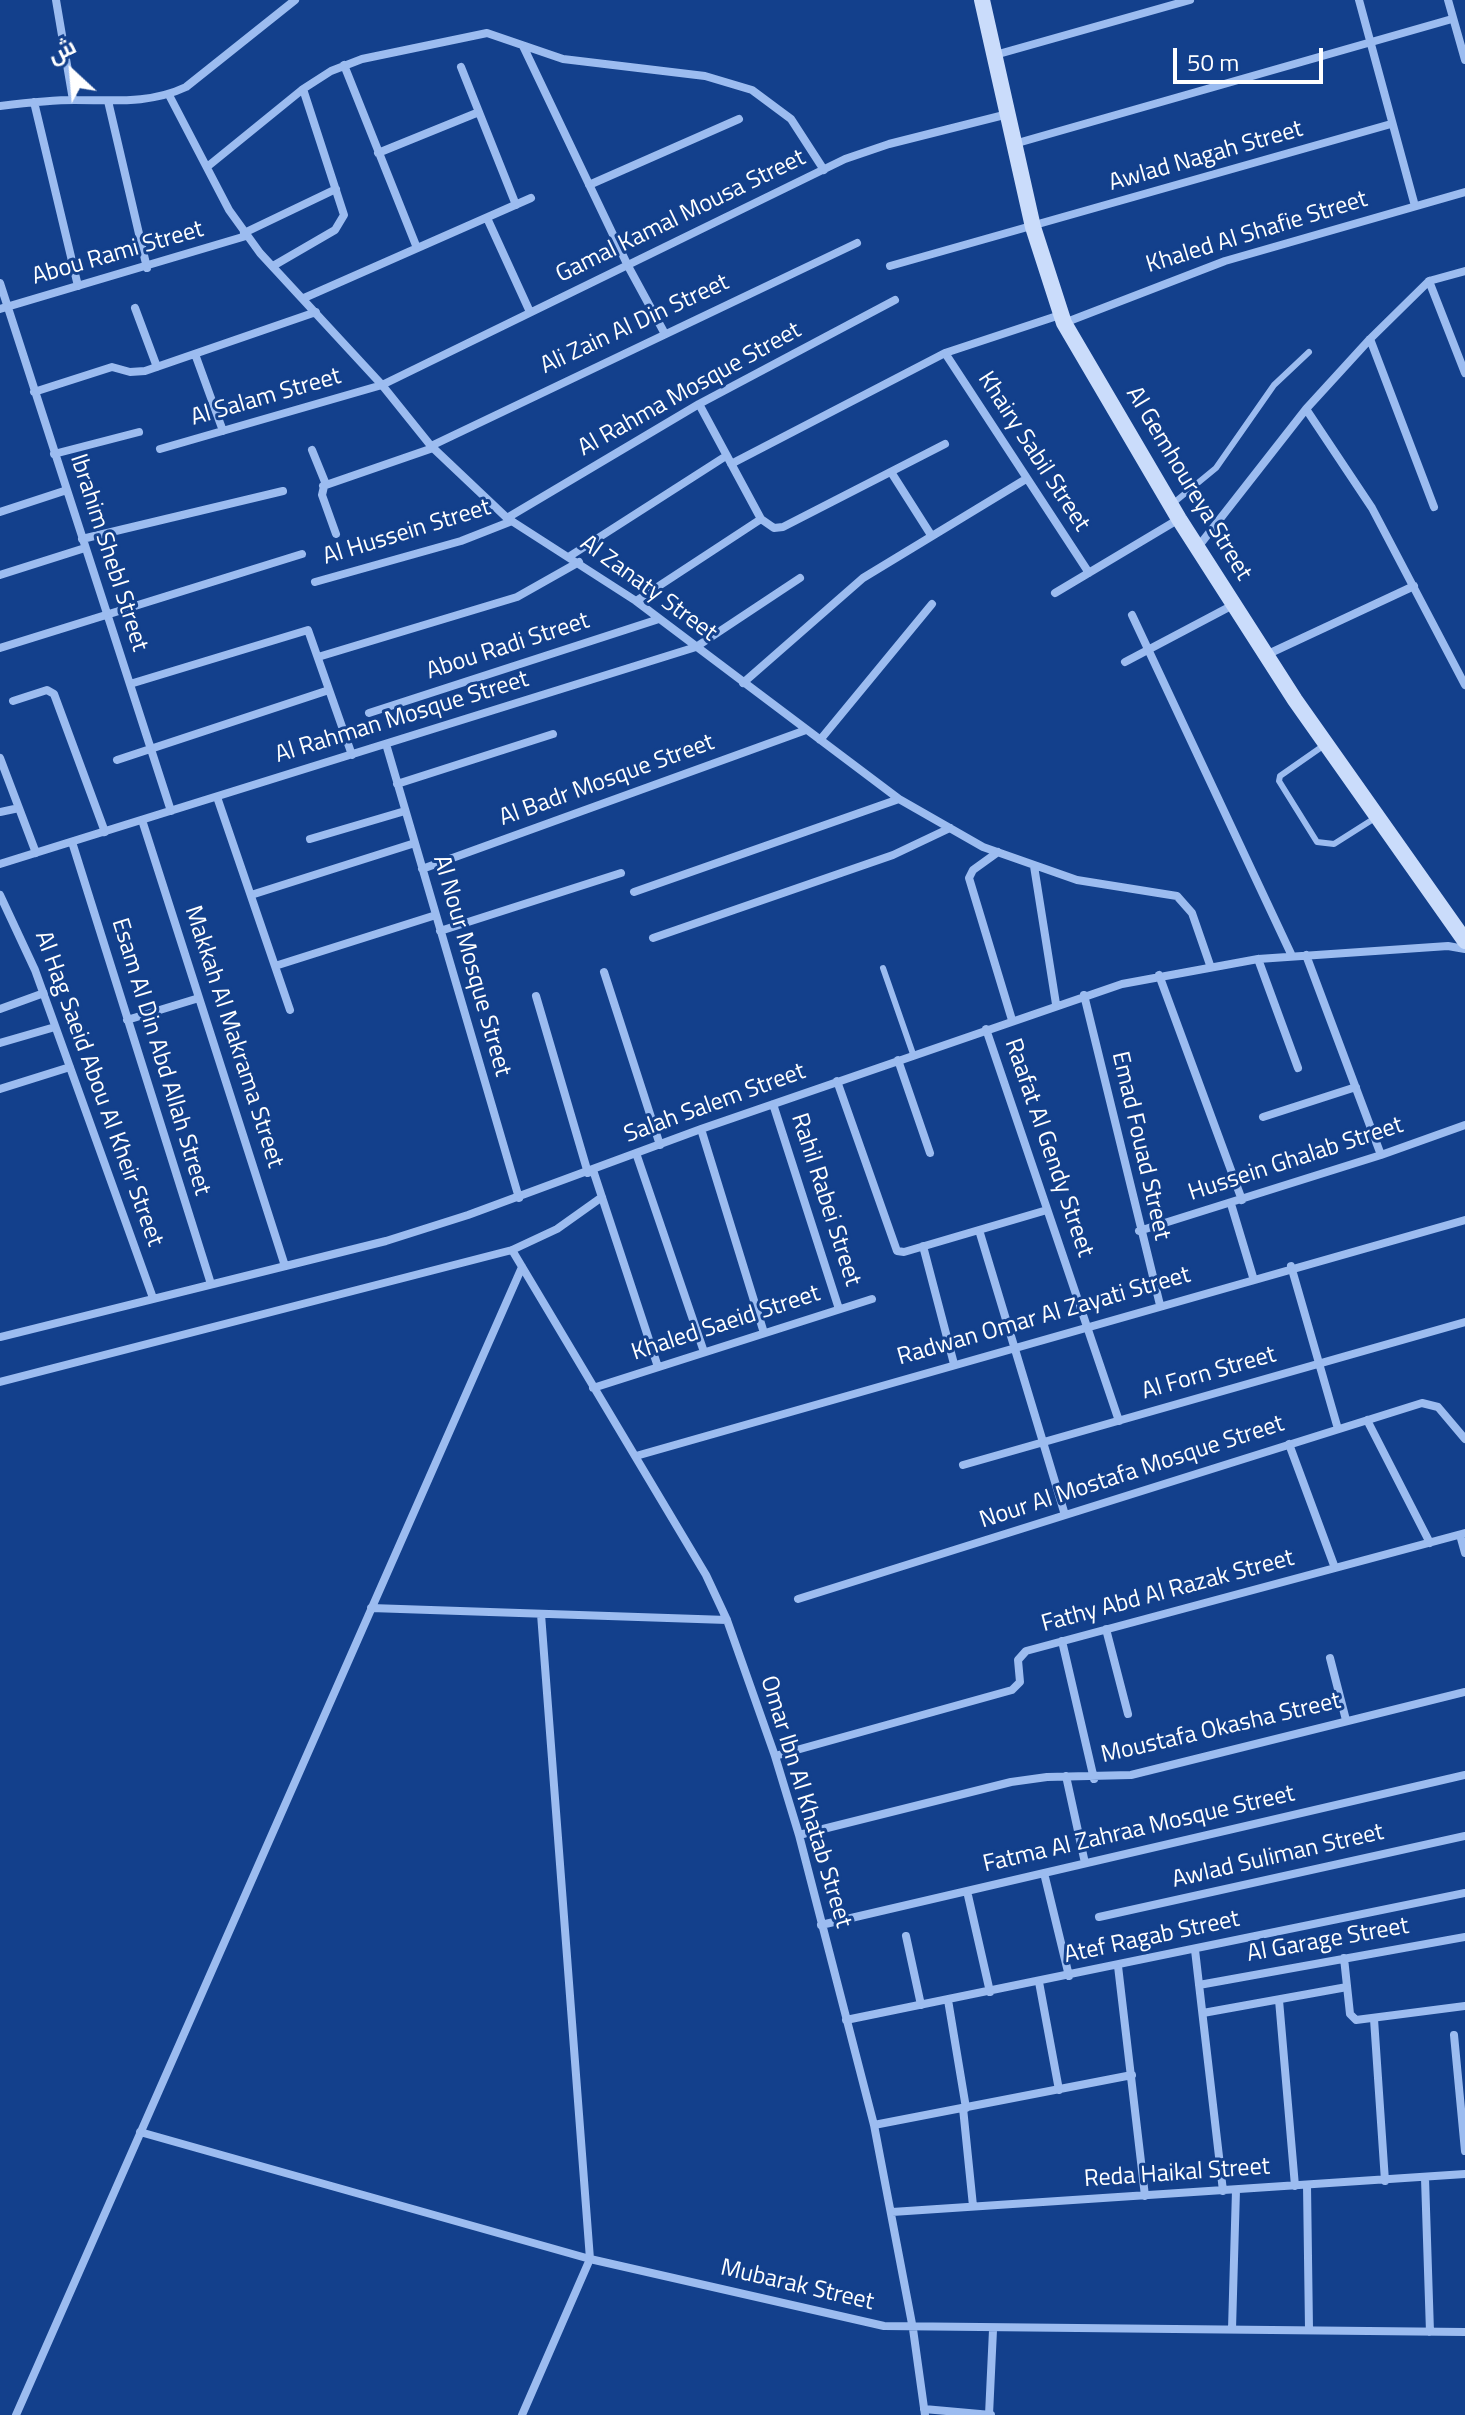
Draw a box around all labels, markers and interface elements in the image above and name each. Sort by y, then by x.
text: ش [41,29,82,72]
north arrow [32,32,112,112]
scale bar [1177,32,1327,82]
text: 50 m [1187,44,1239,80]
street label: Awlad Nagah Street [1106,116,1306,198]
street label: Gamal Kamal Mousa Street [552,144,810,290]
street label: Khaled Al Shafie Street [1143,186,1371,280]
street label: Abou Rami Street [29,216,207,292]
street label: Ali Zain Al Din Street [536,269,734,381]
street label: Al Rahma Mosque Street [573,317,807,463]
street label: Al Salam Street [188,363,344,433]
street label: Khairy Sabil Street [971,367,1095,537]
street label: Al Gemhoureya Street [1119,382,1257,586]
street label: Ibrahim Shebl Street [63,451,153,655]
street label: Al Hussein Street [320,494,494,572]
street label: Al Zanaty Street [574,530,722,648]
street label: Abou Radi Street [423,607,593,687]
street label: Al Rahman Mosque Street [272,666,532,770]
street label: Al Badr Mosque Street [496,729,718,833]
street label: Al Nour Mosque Street [426,852,516,1080]
street label: Makkah Al Makrama Street [177,902,289,1172]
street label: Esam Al Din Abd Allah Street [104,915,216,1199]
street label: Al Hag Saeid Abou Al Kheir Street [27,927,169,1251]
street label: Raafat Al Gendy Street [997,1035,1099,1261]
street label: Emad Fouad Street [1104,1049,1176,1243]
street label: Salah Salem Street [620,1058,810,1150]
street label: Rahil Rabei Street [784,1110,866,1290]
street label: Hussein Ghalab Street [1185,1112,1407,1208]
street label: Radwan Omar Al Zayati Street [894,1261,1194,1373]
street label: Khaled Saeid Street [628,1280,824,1368]
street label: Al Forn Street [1139,1341,1279,1407]
street label: Nour Al Mostafa Mosque Street [976,1410,1288,1536]
street label: Fathy Abd Al Razak Street [1039,1544,1297,1640]
street label: Omar Ibn Al Khatab Street [753,1672,857,1932]
street label: Moustafa Okasha Street [1098,1687,1344,1771]
street label: Fatma Al Zahraa Mosque Street [980,1780,1298,1880]
street label: Awlad Suliman Street [1169,1819,1387,1895]
street label: Atef Ragab Street [1062,1905,1242,1971]
street label: Al Garage Street [1245,1913,1411,1969]
street label: Reda Haikal Street [1083,2153,1271,2195]
street label: Mubarak Street [718,2254,876,2318]

